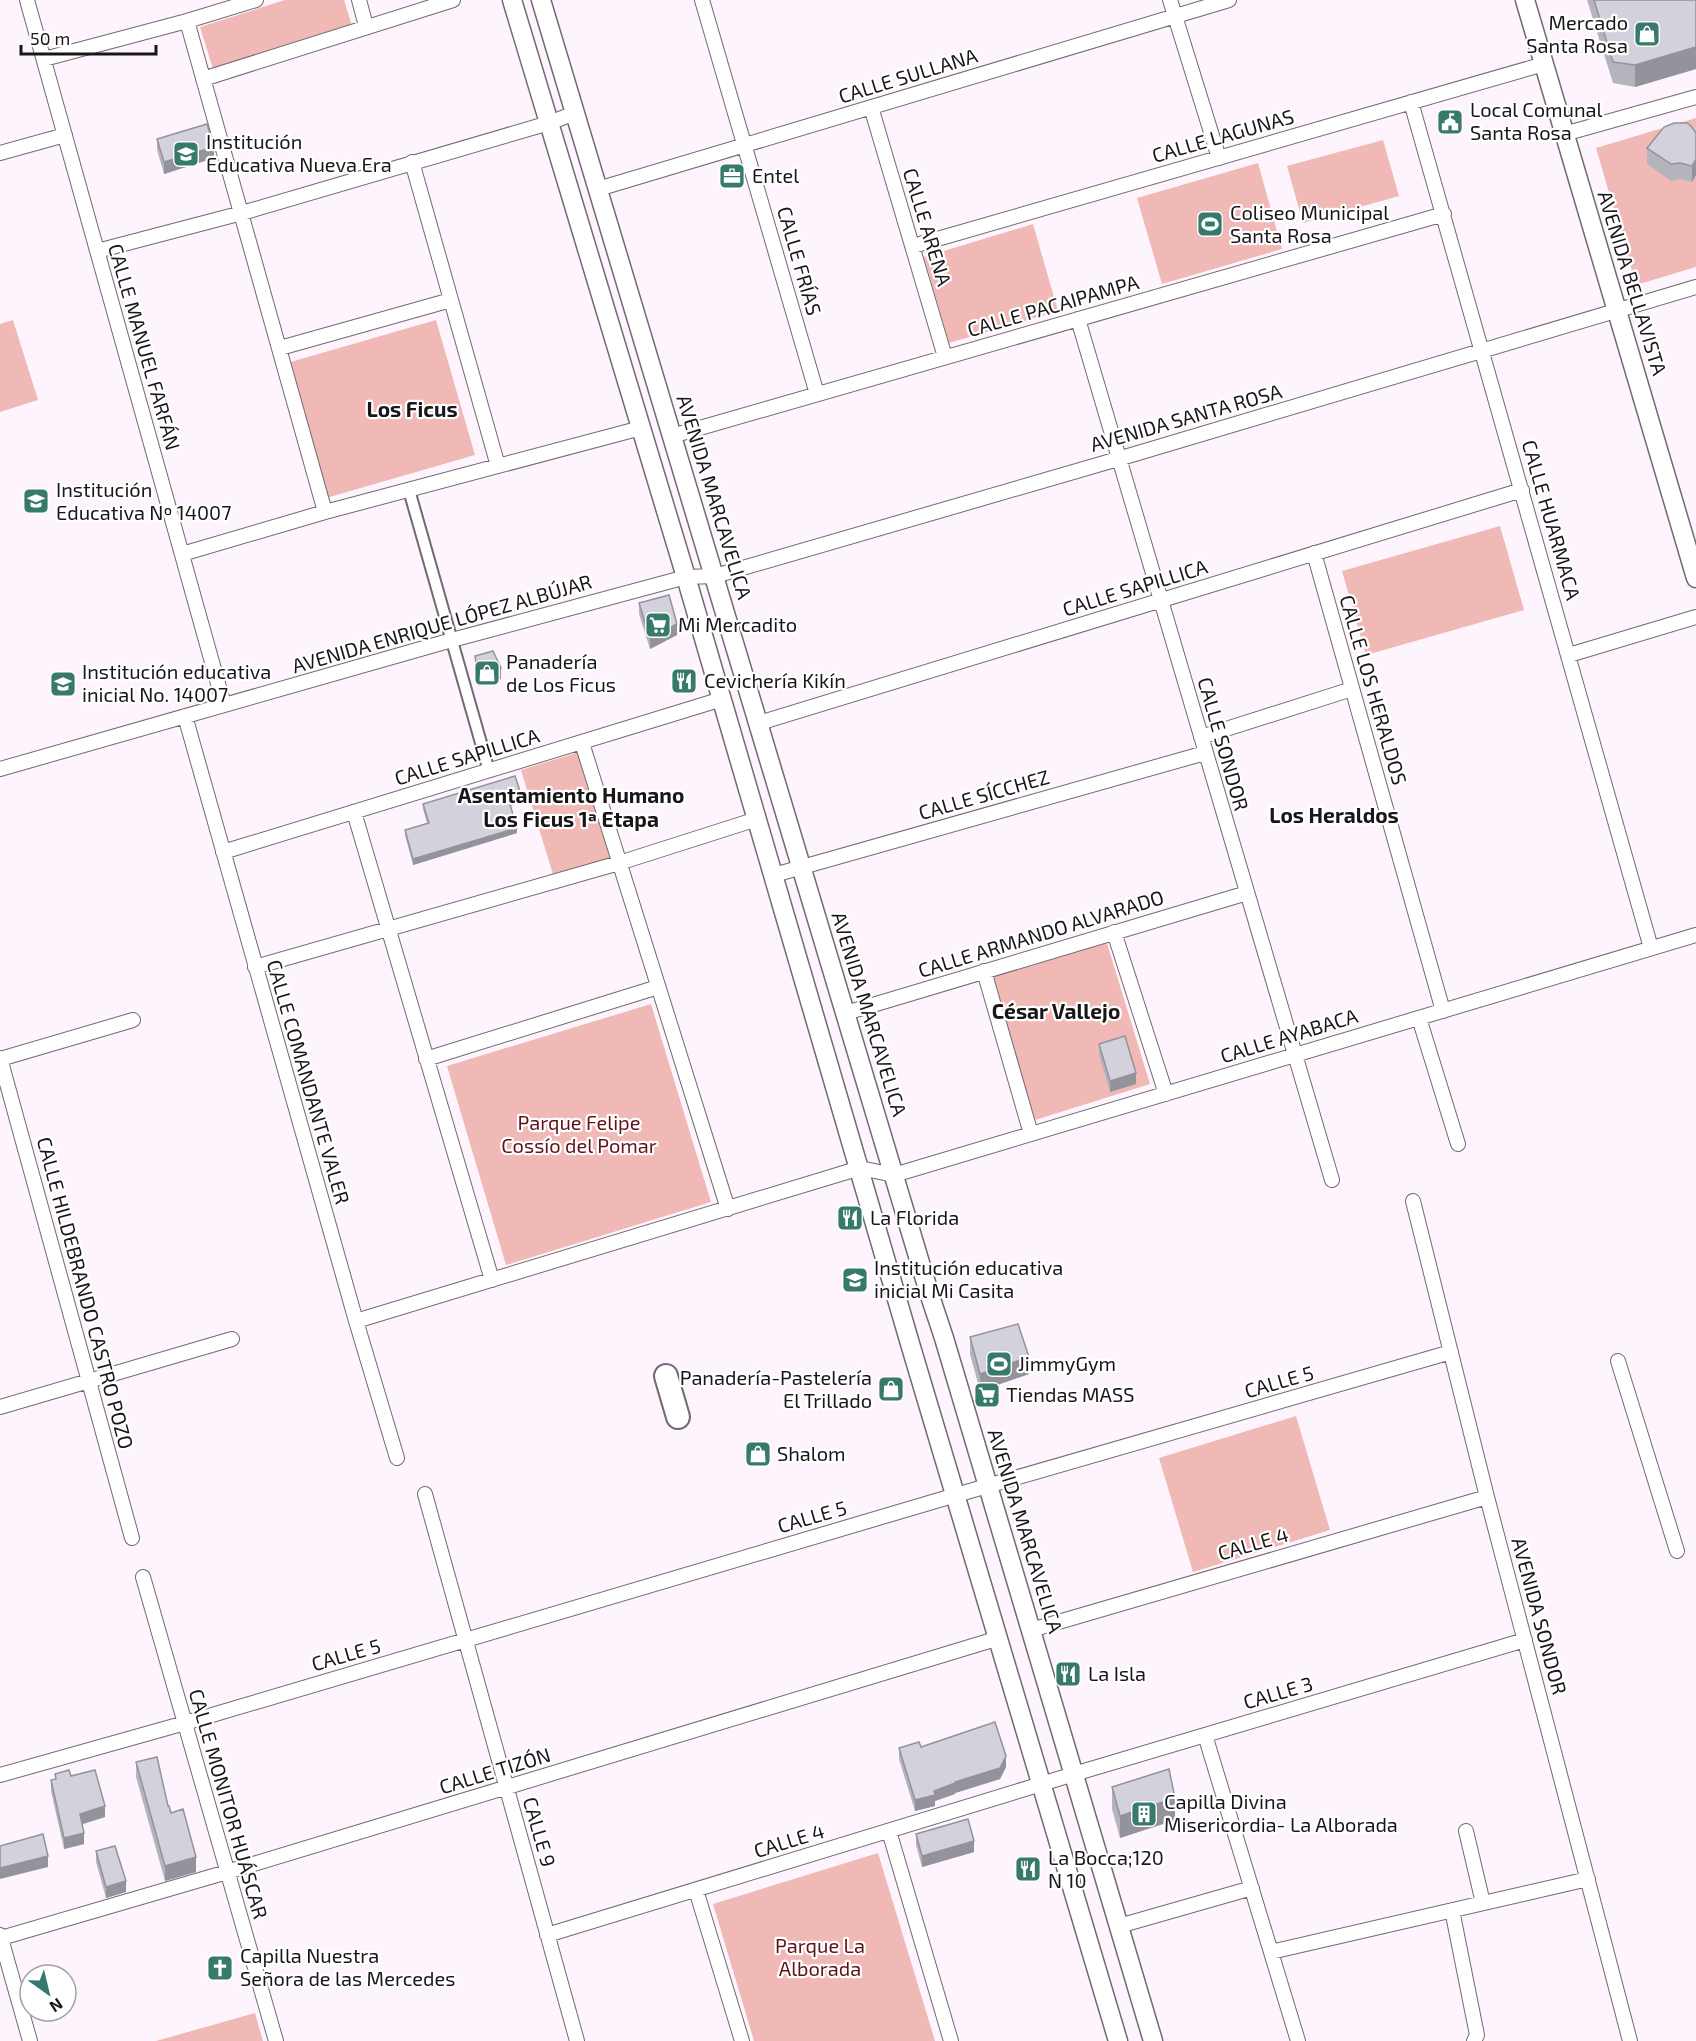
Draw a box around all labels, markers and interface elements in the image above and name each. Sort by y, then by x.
place label: Mercado Santa Rosa [1526,10,1628,57]
scale bar [21,18,156,56]
shop icon: Mercado Santa Rosa [1632,19,1662,49]
text: 50 m [30,27,70,49]
street label: CALLE SULLANA [835,42,981,108]
place label: Local Comunal Santa Rosa [1470,97,1603,144]
street label: CALLE LAGUNAS [1149,103,1296,167]
public building icon: Local Comunal Santa Rosa [1435,107,1465,137]
place label: Institución Educativa Nueva Era [206,129,392,176]
school or university icon: Institución Educativa Nueva Era [171,139,201,169]
office icon: Entel [717,161,747,191]
place label: Entel [752,163,799,187]
street label: CALLE ARENA [899,165,957,289]
street label: AVENIDA BELLAVISTA [1593,188,1673,378]
place label: Coliseo Municipal Santa Rosa [1230,200,1389,247]
street label: CALLE FRÍAS [773,204,827,318]
sports icon: Coliseo Municipal Santa Rosa [1195,209,1225,239]
street label: CALLE MANUEL FARFÁN [104,241,186,453]
street label: CALLE PACAIPAMPA [964,269,1142,341]
street label: AVENIDA SANTA ROSA [1087,378,1285,456]
street label: AVENIDA MARCAVELICA [672,392,758,602]
district label: Los Ficus [366,396,458,421]
street label: CALLE HUARMACA [1518,437,1586,603]
place label: Institución Educativa Nº 14007 [56,477,231,524]
school or university icon: Institución Educativa Nº 14007 [21,486,51,516]
street label: CALLE SAPILLICA [1059,553,1211,621]
street label: AVENIDA ENRIQUE LÓPEZ ALBÚJAR [289,569,594,677]
street label: CALLE LOS HERALDOS [1335,592,1413,788]
supermarket icon: Mi Mercadito [643,610,673,640]
place label: Mi Mercadito [678,612,797,636]
place label: Panadería de Los Ficus [506,649,616,696]
shop icon: Panadería de Los Ficus [472,658,502,688]
place label: Institución educativa inicial No. 14007 [82,659,271,706]
restaurant icon: Cevichería Kikín [669,666,699,696]
place label: Cevichería Kikín [704,668,846,692]
school or university icon: Institución educativa inicial No. 14007 [48,669,78,699]
street label: CALLE SONDOR [1193,674,1254,813]
street label: CALLE SAPILLICA [391,722,543,790]
street label: CALLE SÍCCHEZ [916,764,1052,824]
district label: Asentamiento Humano Los Ficus 1ª Etapa [458,782,684,831]
district label: Los Heraldos [1269,802,1399,827]
street label: CALLE ARMANDO ALVARADO [915,884,1166,982]
street label: AVENIDA MARCAVELICA [827,909,913,1119]
street label: CALLE COMANDANTE VALER [263,957,355,1207]
district label: César Vallejo [992,998,1120,1023]
street label: CALLE AYABACA [1217,1003,1361,1067]
park label: Parque Felipe Cossío del Pomar [501,1110,657,1157]
street label: CALLE HILDEBRANDO CASTRO POZO [33,1134,139,1451]
restaurant icon: La Florida [835,1203,865,1233]
place label: La Florida [870,1205,959,1229]
place label: Institución educativa inicial Mi Casita [874,1255,1063,1302]
school or university icon: Institución educativa inicial Mi Casita [840,1265,870,1295]
sports icon: JimmyGym [984,1349,1014,1379]
place label: JimmyGym [1018,1351,1116,1375]
street label: CALLE 5 [1241,1360,1316,1402]
place label: Panadería-Pastelería El Trillado [680,1365,872,1412]
shop icon: Panadería-Pastelería El Trillado [876,1374,906,1404]
supermarket icon: Tiendas MASS [972,1380,1002,1410]
place label: Tiendas MASS [1006,1382,1134,1406]
street label: AVENIDA MARCAVELICA [983,1426,1069,1636]
shop icon: Shalom [743,1439,773,1469]
place label: Shalom [777,1441,846,1465]
street label: CALLE 5 [774,1495,849,1537]
street label: CALLE 4 [1215,1522,1291,1565]
street label: AVENIDA SONDOR [1507,1535,1572,1697]
street label: CALLE 5 [308,1633,383,1675]
restaurant icon: La Isla [1053,1659,1083,1689]
place label: La Isla [1088,1661,1146,1685]
street label: CALLE 3 [1240,1671,1315,1713]
street label: CALLE MONITOR HUÁSCAR [185,1686,273,1922]
street label: CALLE TIZÓN [436,1742,553,1798]
place label: Capilla Divina Misericordia- La Alborada [1164,1789,1398,1836]
street label: CALLE 9 [519,1794,561,1869]
building icon: Capilla Divina Misericordia- La Alborada [1129,1799,1159,1829]
street label: CALLE 4 [751,1818,827,1862]
place label: La Bocca;120 N 10 [1048,1845,1164,1892]
restaurant icon: La Bocca;120 N 10 [1013,1854,1043,1884]
park label: Parque La Alborada [775,1933,865,1980]
place label: Capilla Nuestra Señora de las Mercedes [240,1943,455,1990]
church icon: Capilla Nuestra Señora de las Mercedes [205,1953,235,1983]
north arrow [18,1963,78,2023]
text: N [47,1995,67,2017]

